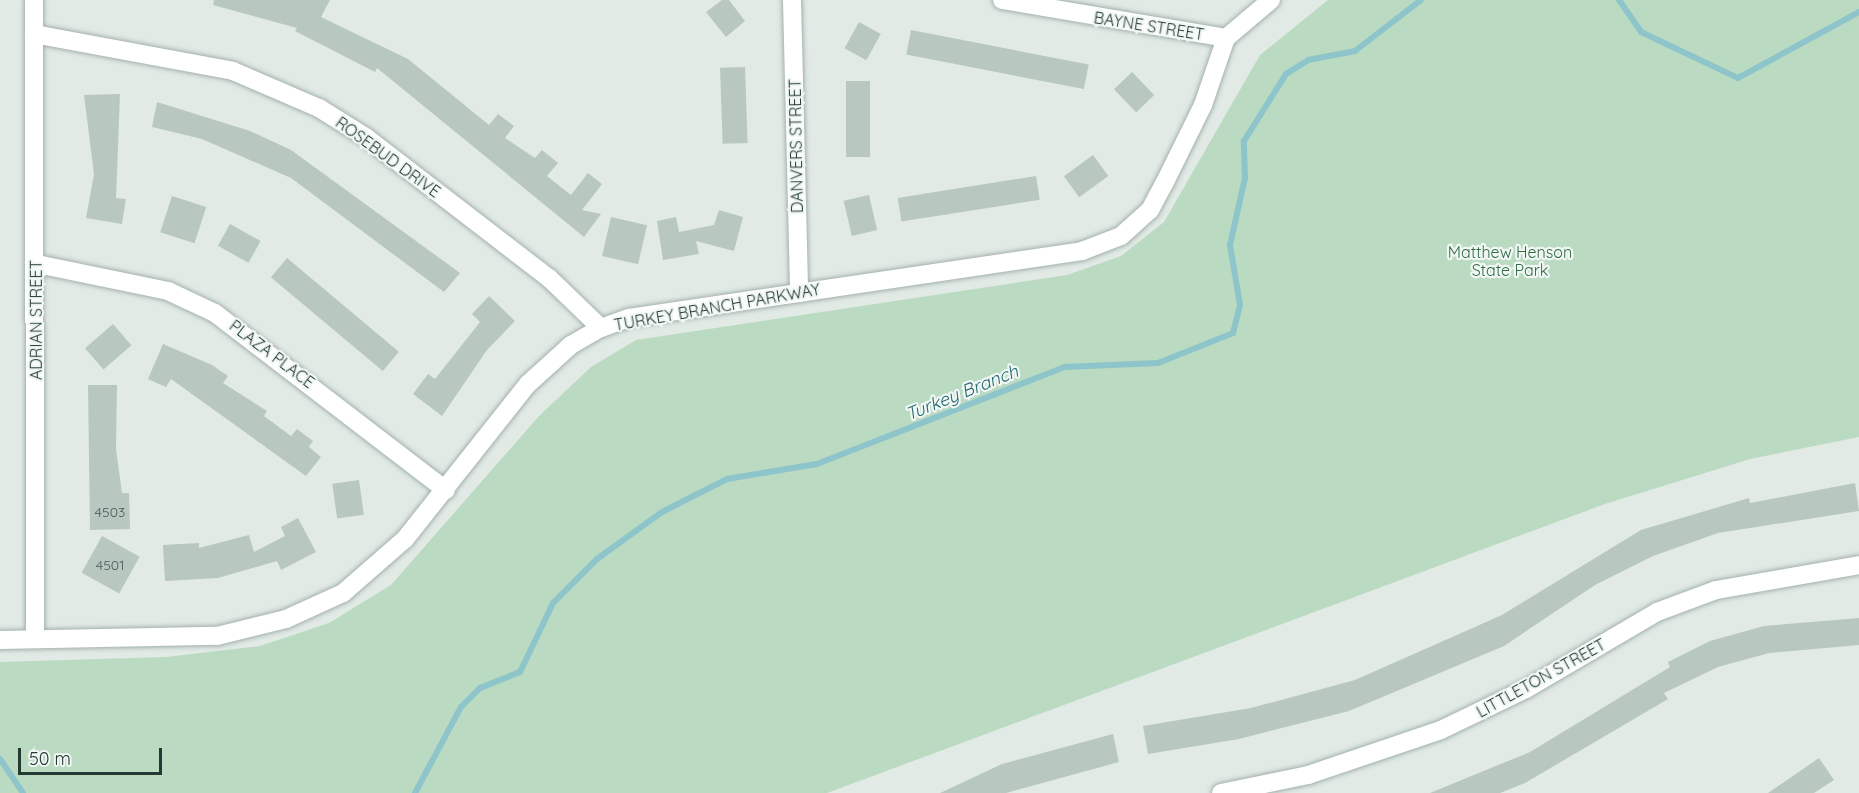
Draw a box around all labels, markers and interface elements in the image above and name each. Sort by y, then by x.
street label: BAYNE STREET [1093,8,1205,44]
street label: DANVERS STREET [785,79,807,213]
street label: ROSEBUD DRIVE [332,113,444,201]
park label: Matthew Henson State Park [1448,242,1572,280]
street label: ADRIAN STREET [26,260,46,380]
street label: TURKEY BRANCH PARKWAY [612,279,822,335]
street label: PLAZA PLACE [226,316,318,392]
water label: Turkey Branch [902,361,1022,425]
house number: 4503 [95,504,125,520]
house number: 4501 [96,557,124,573]
street label: LITTLETON STREET [1473,635,1609,721]
scale bar [21,736,165,774]
text: 50 m [29,747,71,770]

